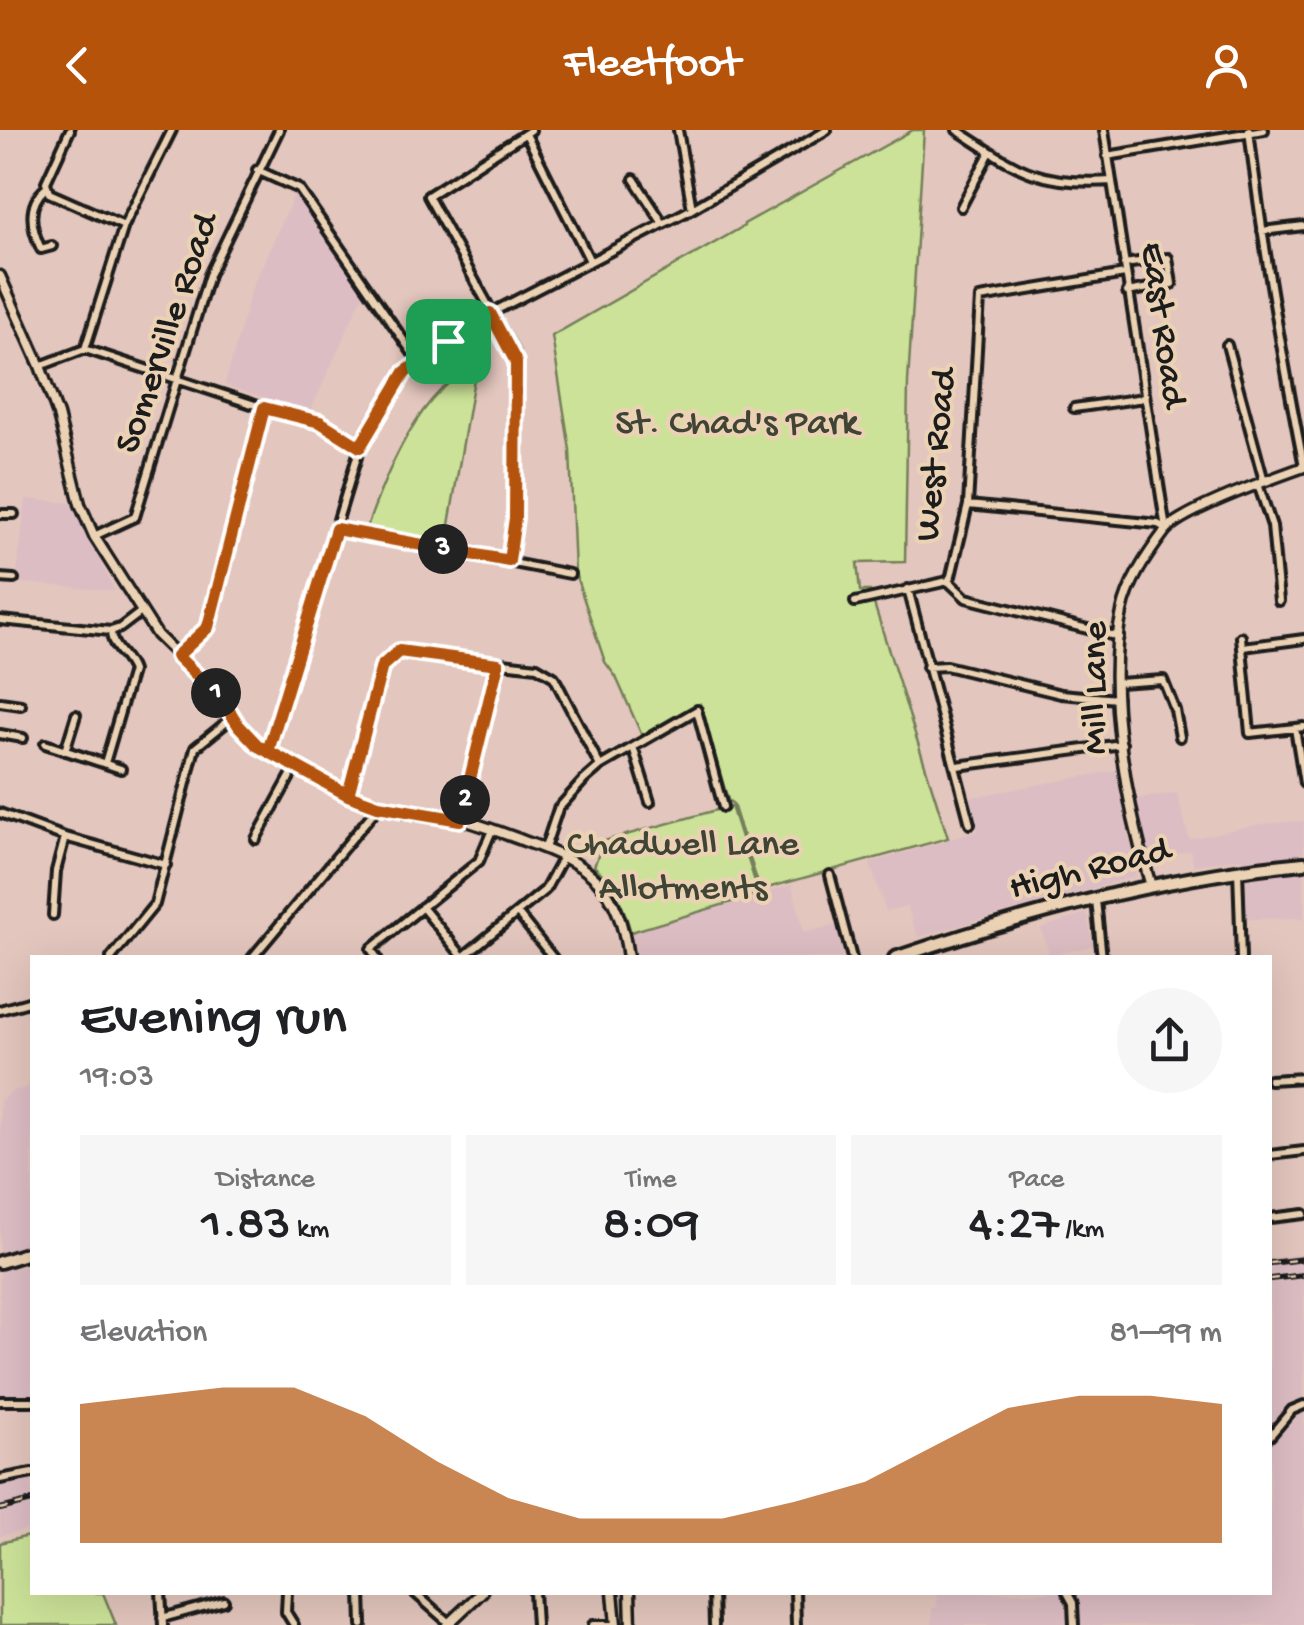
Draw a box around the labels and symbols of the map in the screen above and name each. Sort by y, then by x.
street label: Somerville Road [107,206,232,460]
street label: East Road [1128,240,1195,413]
pin [406,299,491,384]
street label: West Road [907,364,969,544]
park label: St. Chad's Park [615,403,862,447]
pin: 3 [418,524,468,574]
street label: Mill Lane [1075,621,1119,755]
pin: 1 [191,668,241,718]
pin: 2 [440,775,490,825]
park label: Chadwell Lane Allotments [567,824,799,912]
street label: High Road [1005,829,1178,912]

